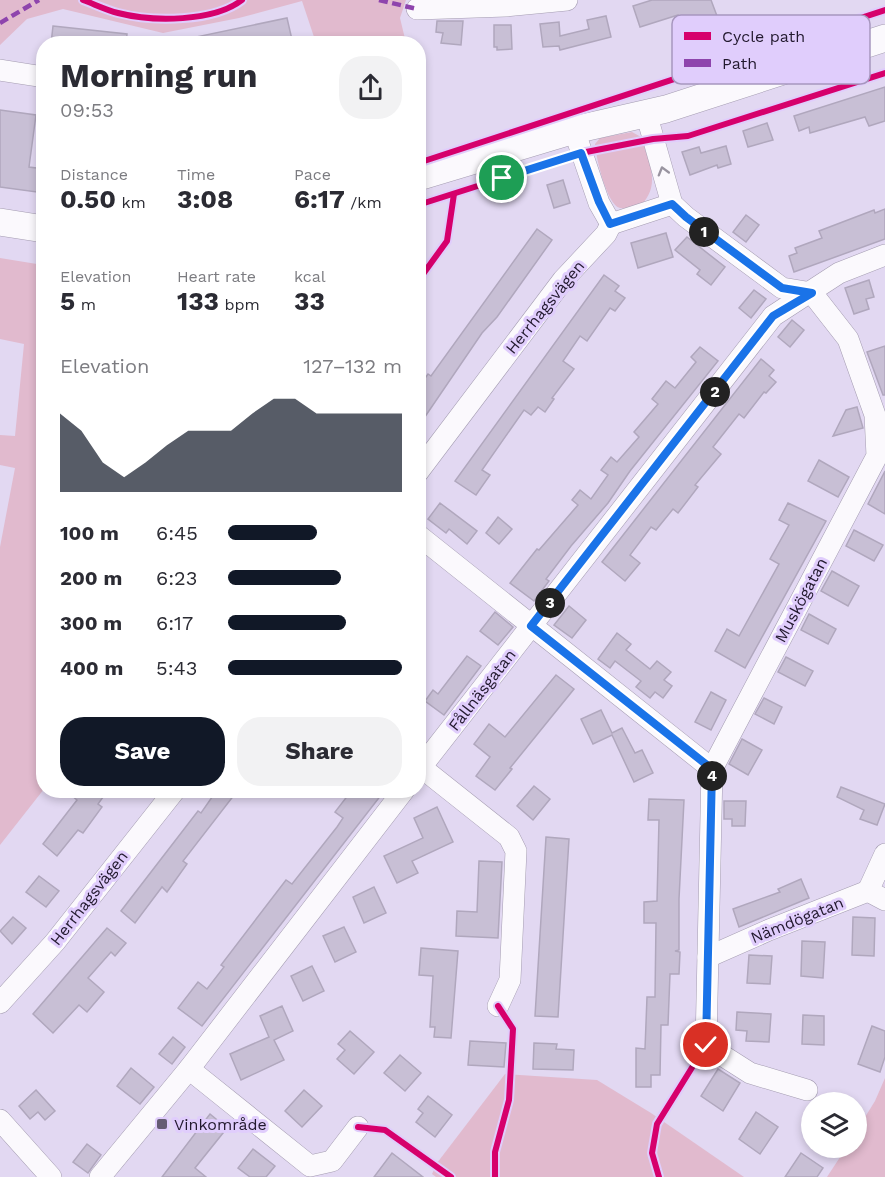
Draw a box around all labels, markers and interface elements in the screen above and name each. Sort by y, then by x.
legend [672,15,870,84]
text: Cycle path [722,27,805,46]
text: Path [722,54,757,73]
text: Morning run [60,56,257,95]
button: share [339,56,402,119]
text: 09:53 [60,98,114,122]
pin [476,152,527,203]
icon: arrive [485,161,518,194]
text: Distance [60,165,128,184]
text: Time [177,165,215,184]
text: Pace [294,165,331,184]
one-way arrow [658,167,670,177]
text: 0.50 [60,184,116,214]
text: 3:08 [177,184,233,214]
text: 6:17 [294,184,345,214]
text: km [116,193,146,212]
text: /km [345,193,382,212]
pin: 1 [689,217,719,247]
text: 1 [701,222,707,241]
street label: Herrhagsvägen [502,257,588,357]
text: Elevation [60,267,131,286]
text: Heart rate [177,267,256,286]
text: kcal [294,267,326,286]
text: 5 [60,286,75,316]
text: 133 [177,286,219,316]
text: 33 [294,286,325,316]
text: m [75,295,96,314]
text: bpm [219,295,260,314]
text: Elevation [60,354,149,378]
text: 127–132 m [303,354,402,378]
pin: 2 [700,377,730,407]
text: 2 [710,382,720,401]
text: 100 m [60,521,119,545]
text: 6:45 [156,521,198,545]
street label: Muskögatan [771,554,831,646]
text: 200 m [60,566,122,590]
text: 6:23 [156,566,197,590]
pin: 3 [535,588,565,618]
text: 3 [545,593,555,612]
text: 300 m [60,611,122,635]
text: 6:17 [156,611,193,635]
street label: Fållnäsgatan [444,645,520,735]
text: 400 m [60,656,123,680]
text: 5:43 [156,656,197,680]
button: Save [60,717,225,786]
button: Share [237,717,402,786]
pin: 4 [697,761,727,791]
text: 4 [707,766,717,785]
street label: Herrhagsvägen [46,847,132,949]
street label: Nämdögatan [748,893,846,947]
pin [680,1019,731,1070]
icon: check [689,1028,722,1061]
map controls [801,1092,867,1158]
button: layers [801,1092,867,1158]
place label: Vinkområde [174,1115,267,1134]
marker: Vinkområde [155,1117,169,1131]

